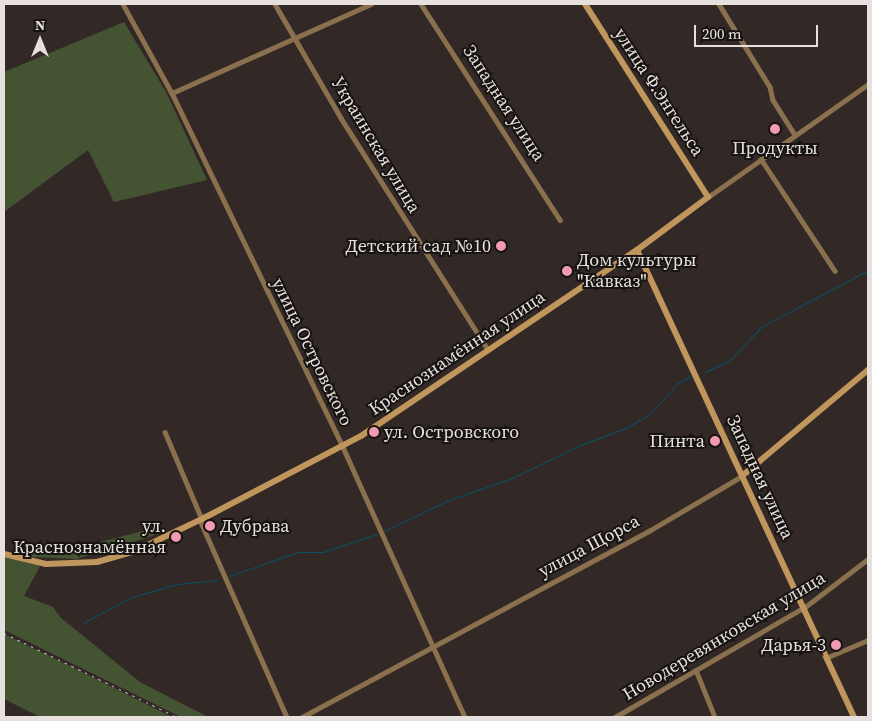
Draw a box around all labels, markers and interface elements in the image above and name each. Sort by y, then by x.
north arrow [15,15,65,65]
text: N [35,15,45,35]
scale bar [697,15,821,47]
text: 200 m [702,23,742,44]
street label: улица Ф.Энгельса [609,24,709,160]
street label: Западная улица [458,41,550,165]
street label: Украинская улица [327,73,425,217]
marker: Продукты [769,123,781,135]
place label: Продукты [732,137,818,159]
place label: Детский сад №10 [345,235,491,257]
marker: Детский сад №10 [495,240,507,252]
place label: Дом культуры "Кавказ" [577,250,697,292]
marker: Дом культуры "Кавказ" [561,265,573,277]
street label: улица Островского [267,275,357,429]
street label: Краснознамённая улица [365,286,549,420]
street label: Западная улица [722,411,798,543]
place label: ул. Островского [384,421,519,443]
marker: ул. Островского [368,426,380,438]
place label: Пинта [650,430,705,452]
marker: Пинта [709,435,721,447]
street label: улица Щорса [535,510,643,582]
place label: Дубрава [220,515,289,537]
place label: ул. Краснознамённая [13,516,166,558]
marker: Дубрава [204,520,216,532]
marker: ул. Краснознамённая [170,531,182,543]
street label: Новодеревянковская улица [619,567,829,705]
place label: Дарья-3 [761,634,826,656]
marker: Дарья-3 [830,639,842,651]

